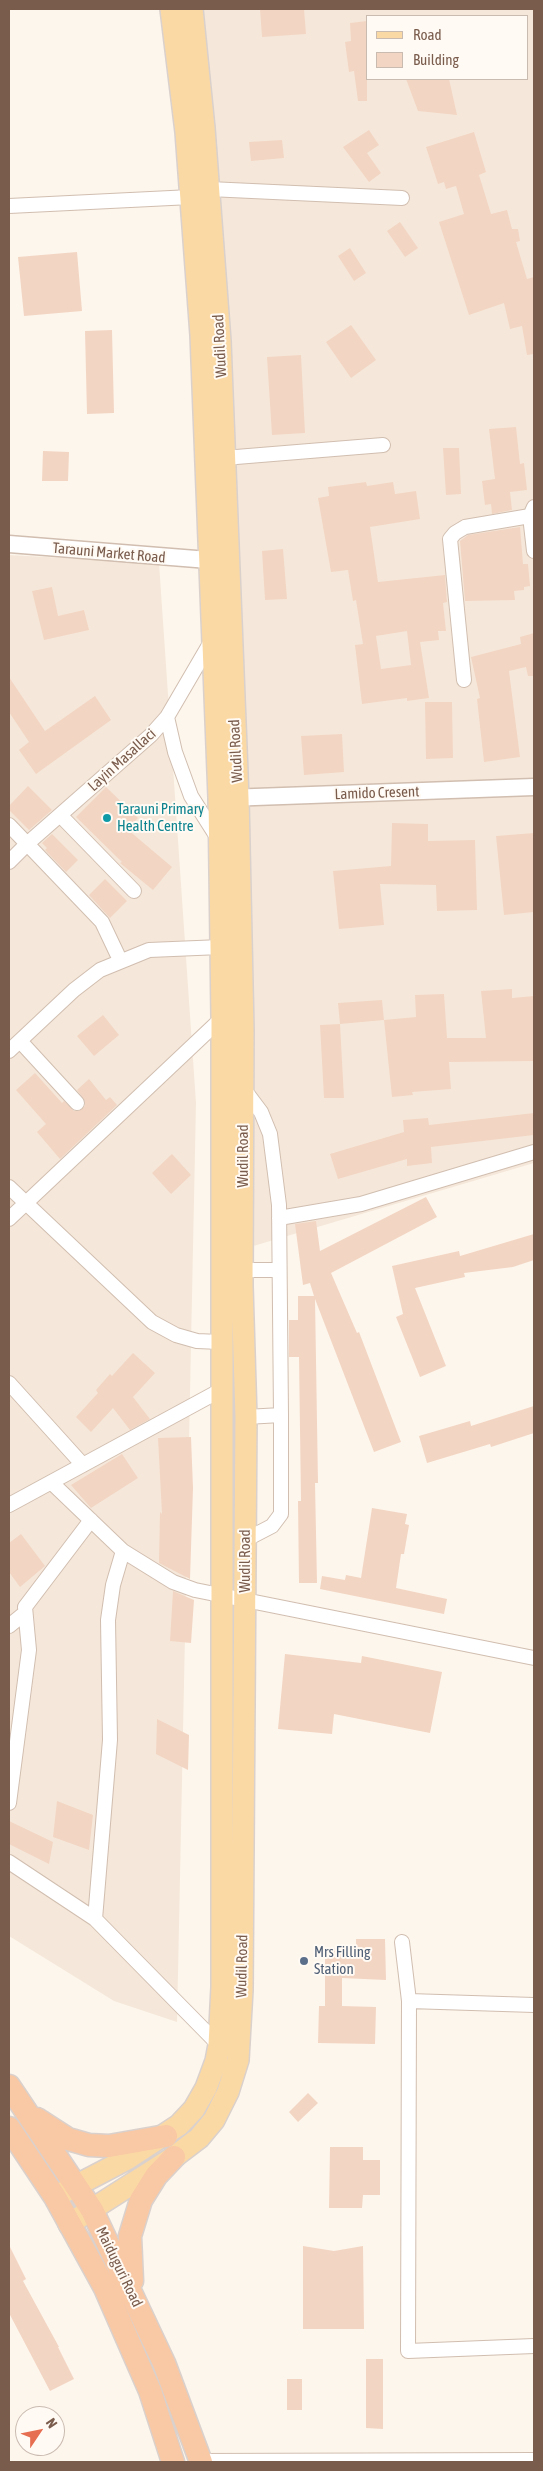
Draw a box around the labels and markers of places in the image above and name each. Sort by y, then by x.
place label: Tarauni Primary Health Centre [117,800,204,835]
marker: Tarauni Primary Health Centre [101,812,113,824]
place label: Mrs Filling Station [314,1943,370,1978]
marker: Mrs Filling Station [298,1955,310,1967]

